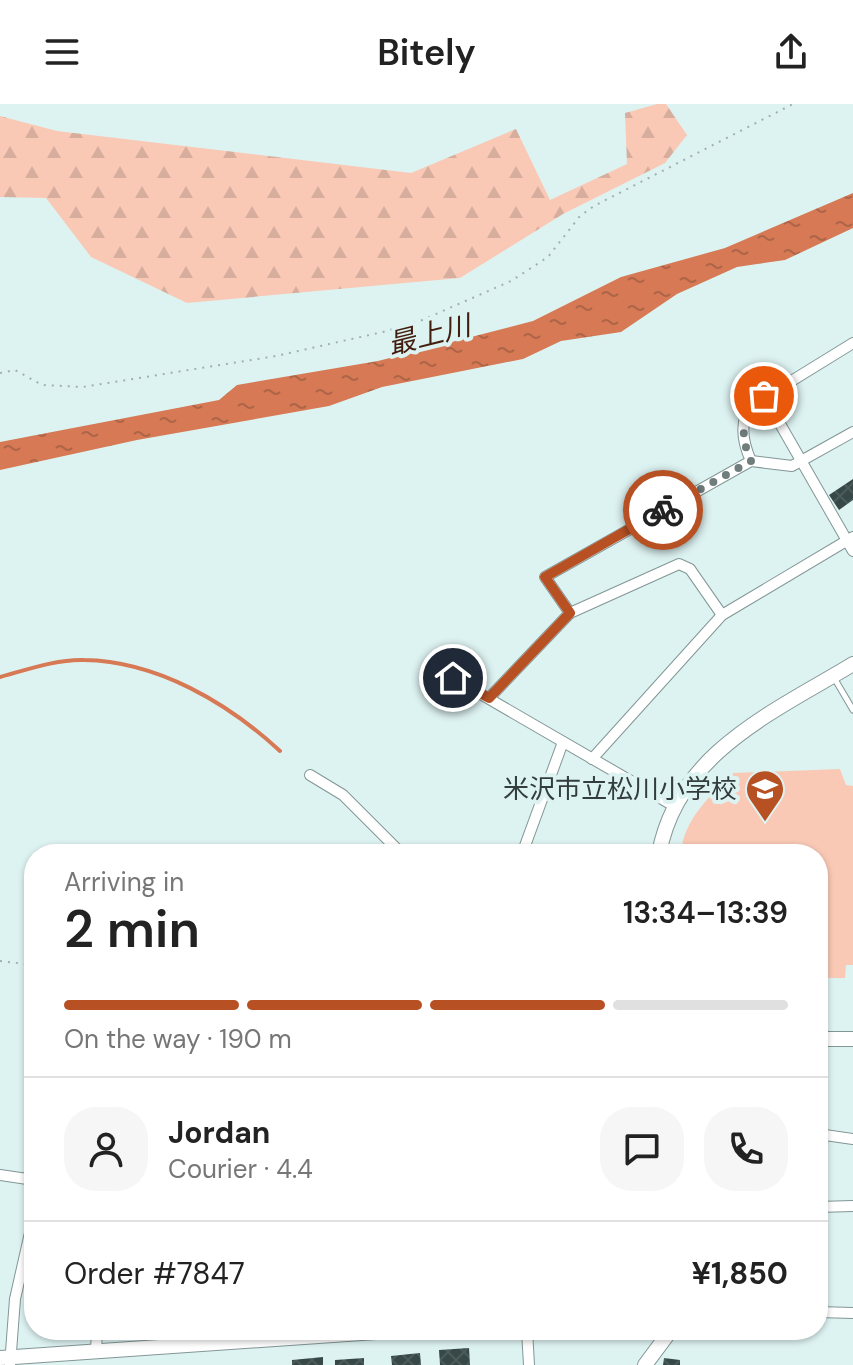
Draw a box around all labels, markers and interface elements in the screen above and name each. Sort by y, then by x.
text: Bitely [377,29,476,76]
icon: menu [40,30,84,74]
icon: share [769,30,813,74]
water label: 最上川 [384,306,477,363]
pin [730,362,798,430]
icon: bag [742,374,786,418]
courier [623,470,703,550]
icon: bike [641,488,685,532]
pin [419,644,487,712]
icon: home [431,656,475,700]
school or university icon: 米沢市立松川小学校 [744,768,786,823]
place label: 米沢市立松川小学校 [503,772,737,806]
text: Arriving in [64,865,184,899]
text: 13:34–13:39 [623,893,788,932]
text: 2 min [64,895,200,963]
text: On the way · 190 m [64,1022,292,1056]
button: person [64,1107,148,1191]
button: chat [600,1107,684,1191]
button: phone [704,1107,788,1191]
text: Jordan [168,1113,270,1152]
text: Courier · 4.4 [168,1152,313,1186]
text: Order #7847 [64,1254,245,1293]
text: ¥1,850 [691,1254,788,1293]

